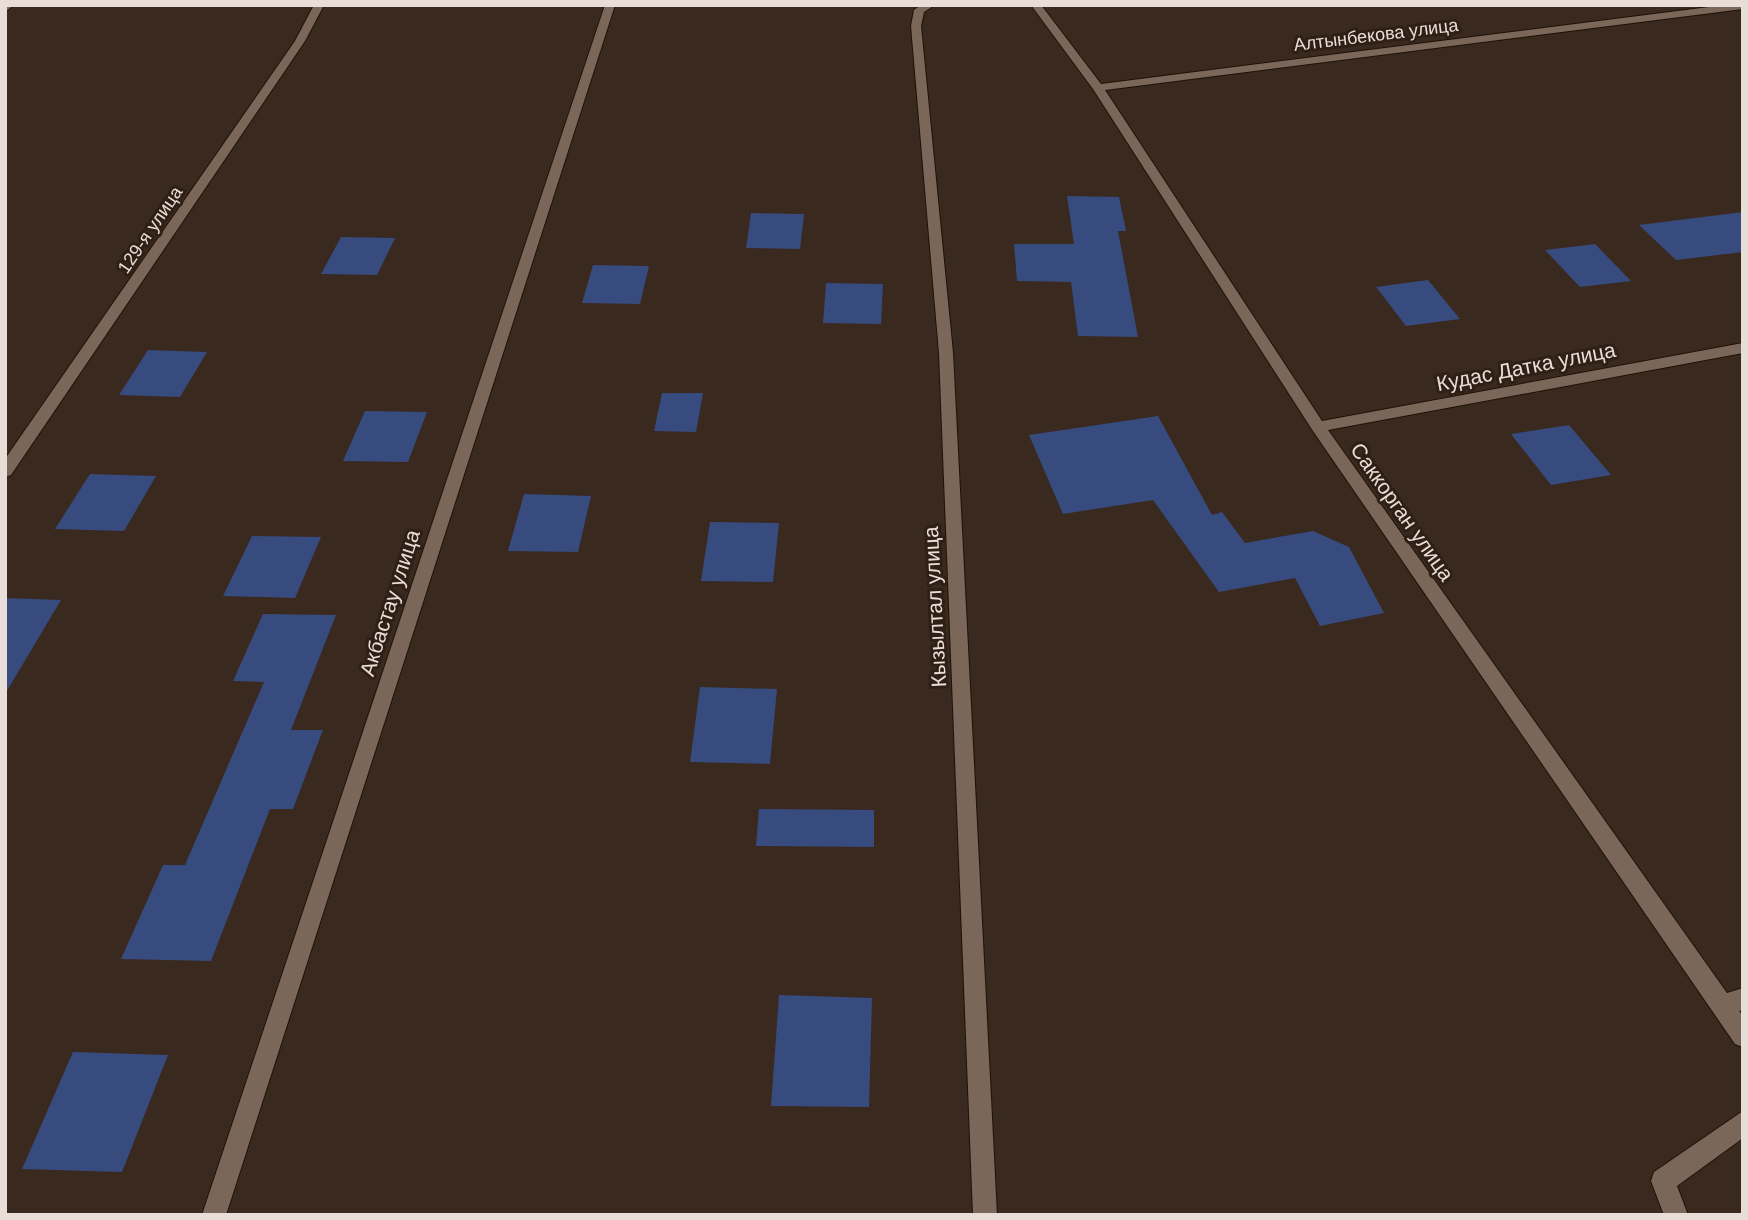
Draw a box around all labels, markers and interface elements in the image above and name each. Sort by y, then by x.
street label: Алтынбекова улица [1293,15,1460,55]
street label: 129-я улица [114,182,187,277]
street label: Кудас Датка улица [1434,338,1618,395]
street label: Саккорган улица [1346,438,1459,585]
street label: Кызылтал улица [919,526,950,688]
street label: Акбастау улица [355,527,424,679]

